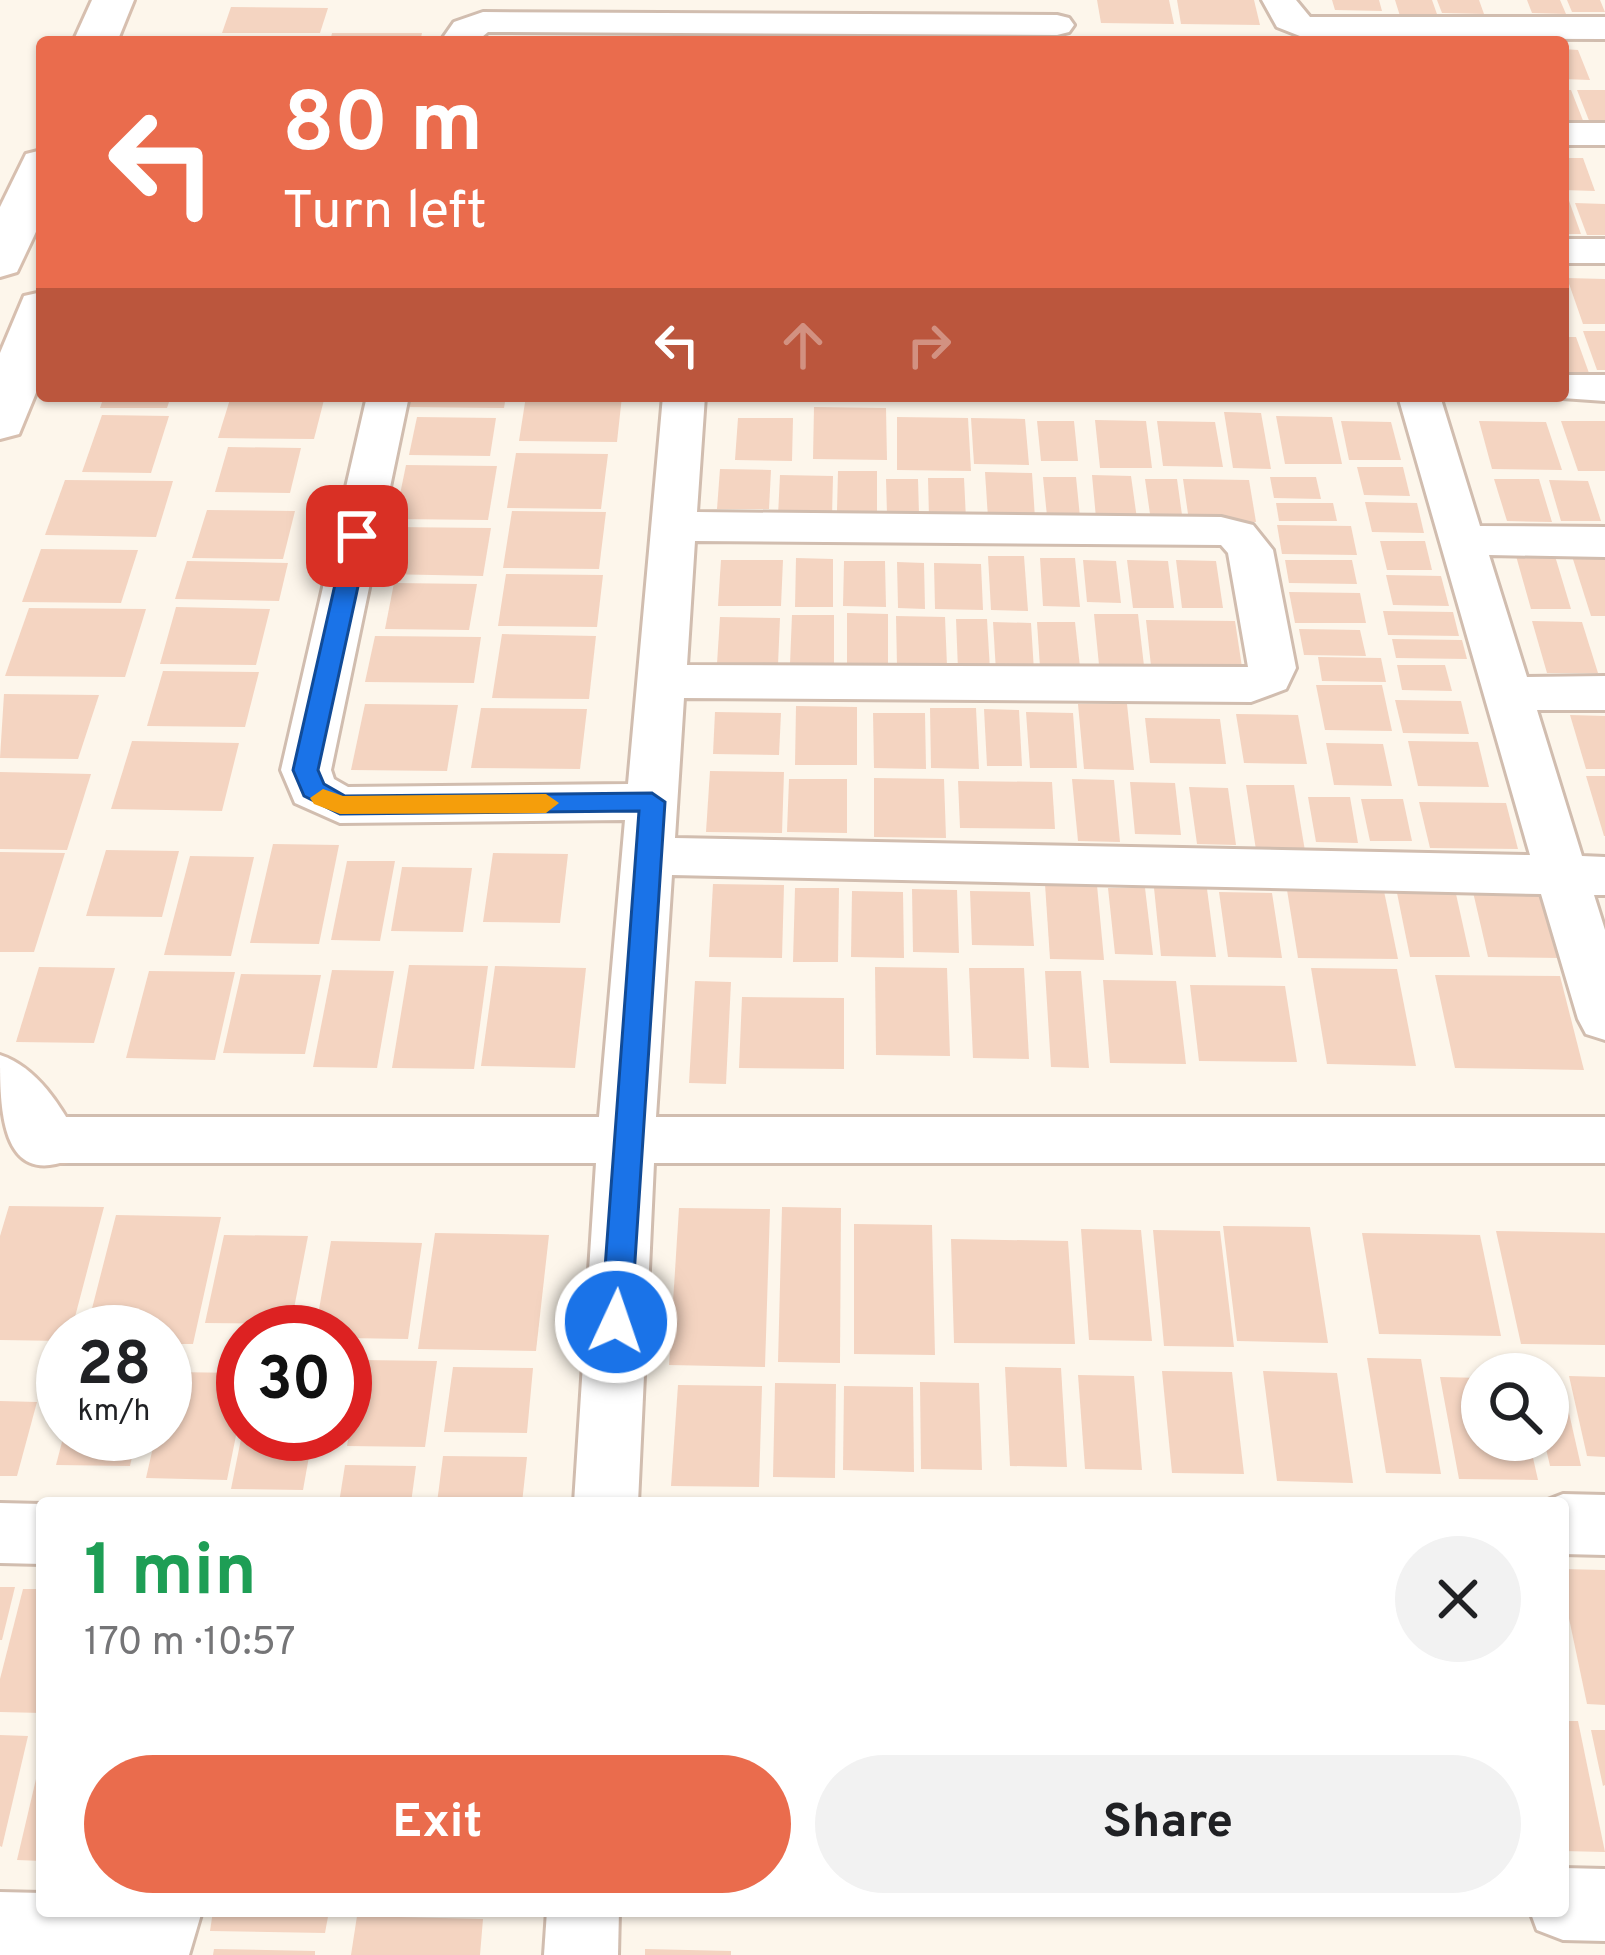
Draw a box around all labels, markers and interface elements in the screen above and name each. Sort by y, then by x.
text: 80 m [282,75,483,181]
icon: left [84,84,240,240]
text: Turn left [282,179,487,248]
icon: left [644,312,710,378]
icon: ahead [770,312,836,378]
icon: right [896,312,962,378]
pin [306,485,408,587]
icon: arrive [324,503,390,569]
position arrow [553,1259,679,1385]
speed limit sign: 30 [216,1305,372,1461]
text: 28 [77,1330,151,1406]
map controls [1461,1353,1569,1461]
button: search [1461,1353,1569,1461]
text: km/h [78,1394,150,1431]
text: 1 min [84,1529,257,1621]
button: close [1395,1536,1521,1662]
text: 170 m · 10:57 [84,1620,296,1669]
button: Exit [84,1755,791,1893]
button: Share [815,1755,1521,1893]

